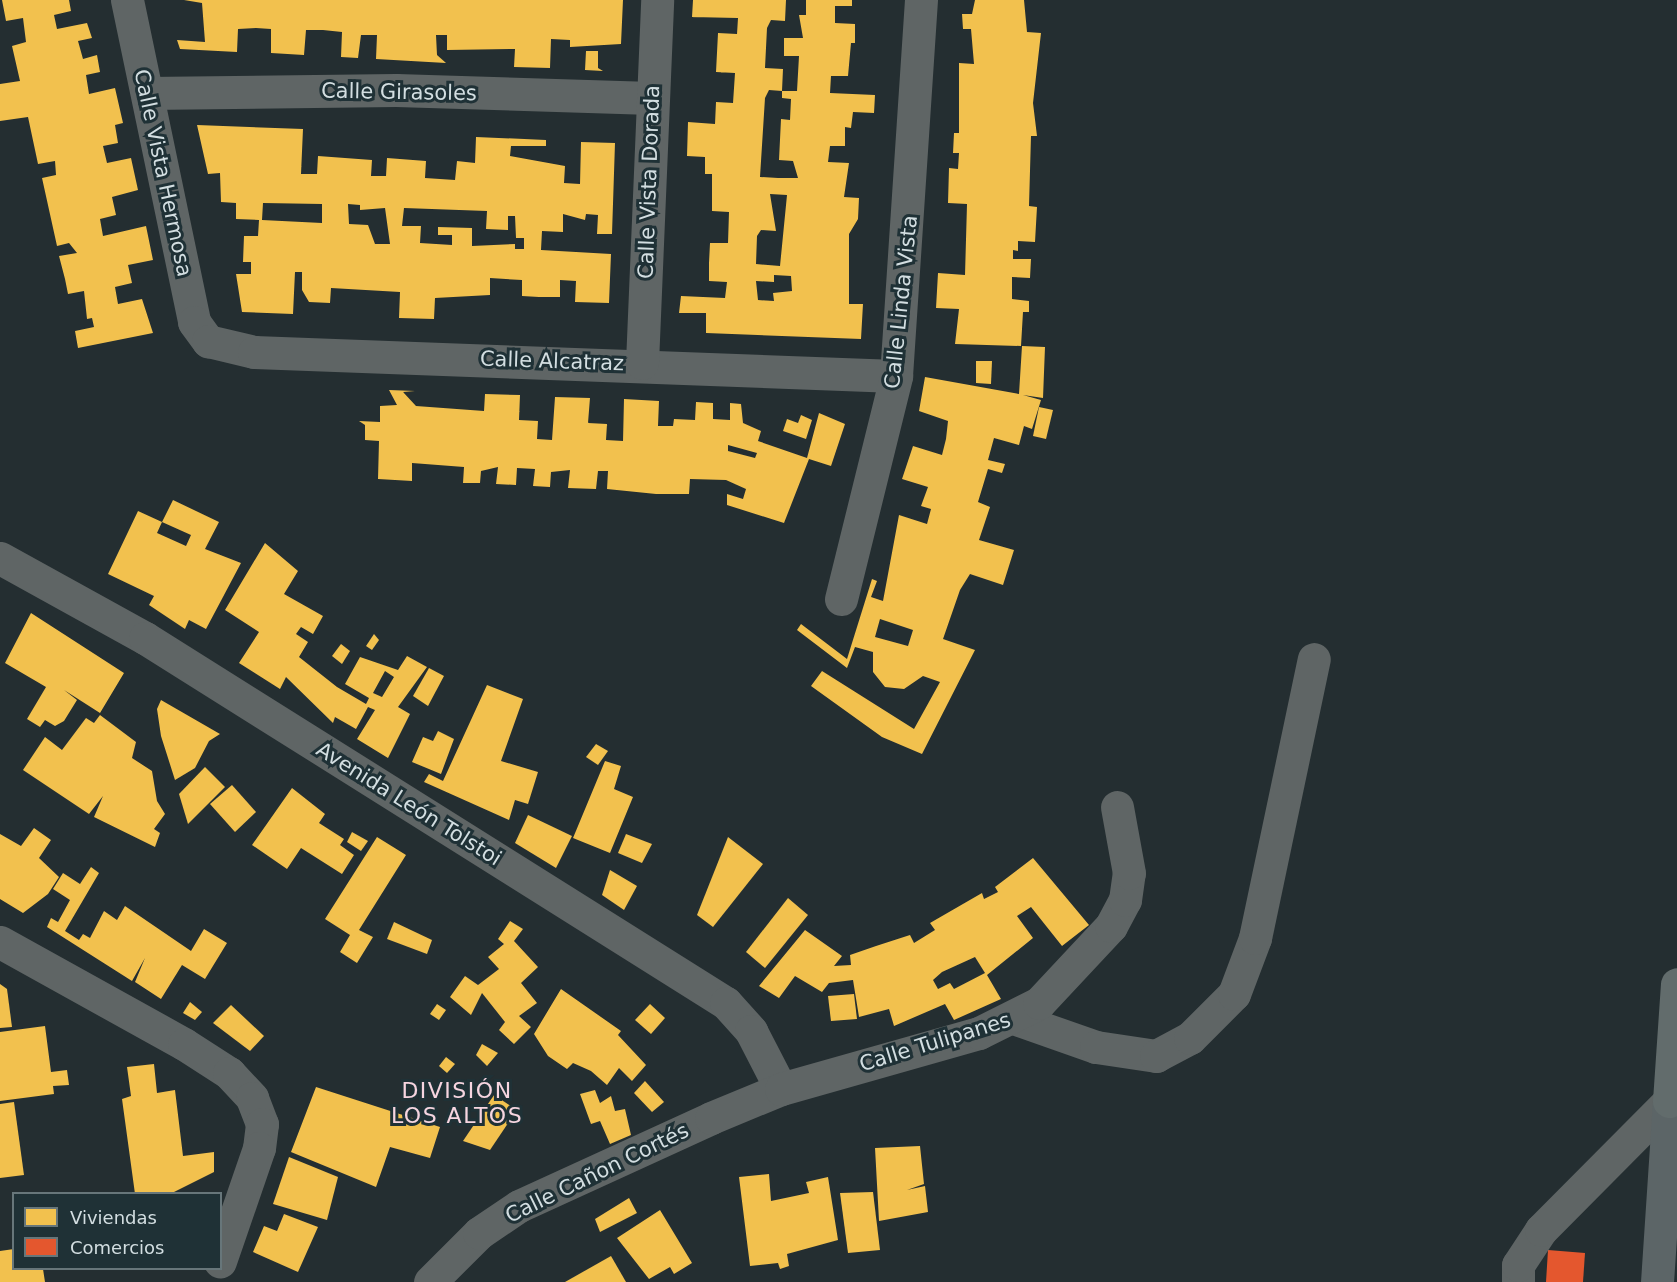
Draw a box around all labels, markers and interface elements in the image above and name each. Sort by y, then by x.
street label: Calle Vista Hermosa [129,67,197,279]
street label: Calle Girasoles [321,78,477,106]
street label: Calle Vista Dorada [633,85,665,279]
street label: Calle Linda Vista [879,214,923,390]
street label: Calle Alcatraz [480,346,624,376]
street label: Avenida León Tolstoi [312,737,506,871]
street label: Calle Tulipanes [856,1007,1014,1077]
district label: DIVISIÓN LOS ALTOS [391,1077,523,1128]
street label: Calle Cañon Cortés [501,1118,693,1228]
legend [12,1192,222,1270]
text: Viviendas [70,1207,157,1228]
text: Comercios [70,1237,164,1258]

